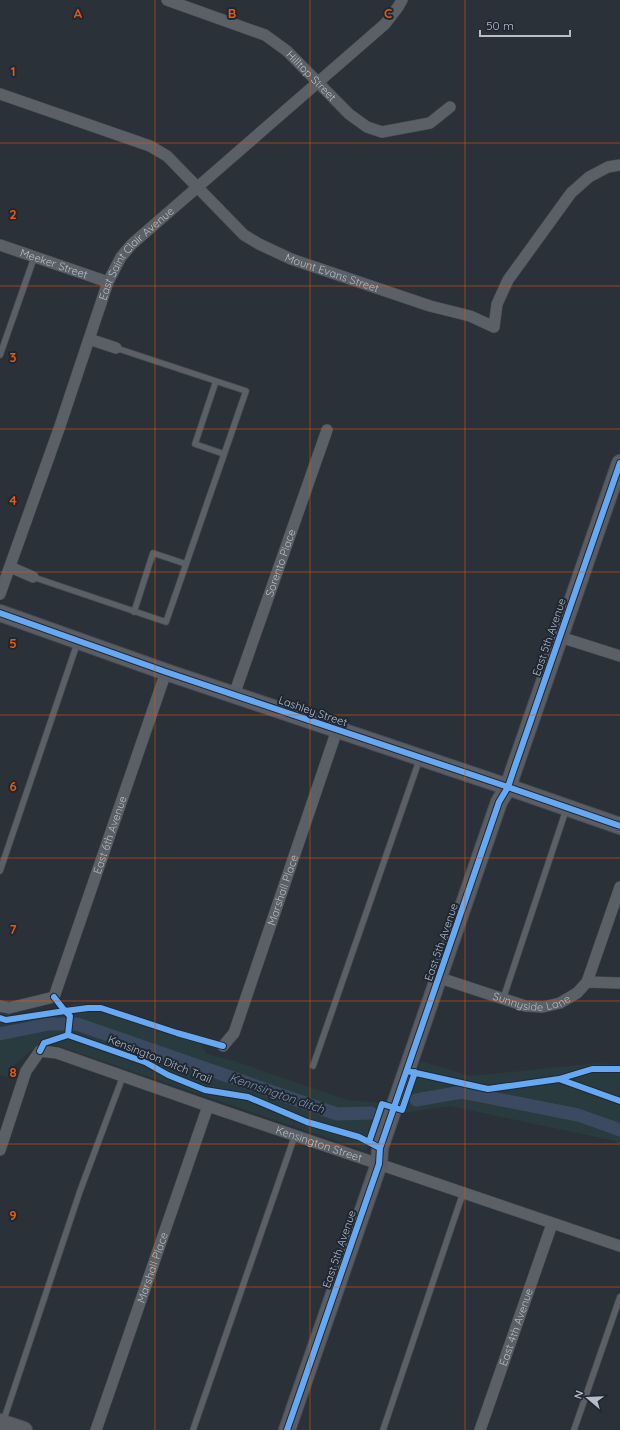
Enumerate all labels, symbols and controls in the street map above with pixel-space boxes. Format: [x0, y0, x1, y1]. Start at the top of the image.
text: A [74, 5, 83, 21]
text: B [228, 5, 236, 21]
text: C [384, 5, 392, 21]
scale bar [480, 12, 570, 38]
text: 50 m [486, 18, 514, 33]
street label: Hilltop Street [283, 48, 339, 104]
text: 1 [10, 63, 16, 79]
street label: East Saint Clair Avenue [95, 204, 177, 302]
text: 2 [9, 206, 17, 222]
street label: Meeker Street [18, 245, 90, 282]
street label: Mount Evans Street [283, 250, 381, 295]
text: 3 [10, 349, 17, 365]
text: 4 [9, 492, 17, 508]
street label: Sorento Place [262, 527, 299, 598]
street label: East 5th Avenue [529, 596, 569, 678]
text: 5 [9, 635, 17, 651]
street label: Lashley Street [277, 693, 349, 729]
text: 6 [9, 778, 17, 794]
street label: East 6th Avenue [90, 794, 130, 876]
street label: Marshall Place [264, 853, 301, 927]
street label: East 5th Avenue [421, 901, 461, 983]
text: 7 [9, 921, 17, 937]
street label: Sunnyside Lane [491, 989, 573, 1014]
street label: Kensington Ditch Trail [106, 1032, 214, 1086]
text: 8 [9, 1064, 17, 1080]
water label: Kennsington ditch [228, 1070, 327, 1116]
street label: Kensington Street [274, 1123, 364, 1165]
text: 9 [9, 1207, 17, 1223]
street label: East 5th Avenue [319, 1208, 359, 1290]
street label: Marshall Place [134, 1230, 171, 1305]
street label: East 4th Avenue [496, 1286, 536, 1368]
north arrow [568, 1378, 608, 1418]
text: N [571, 1389, 586, 1401]

